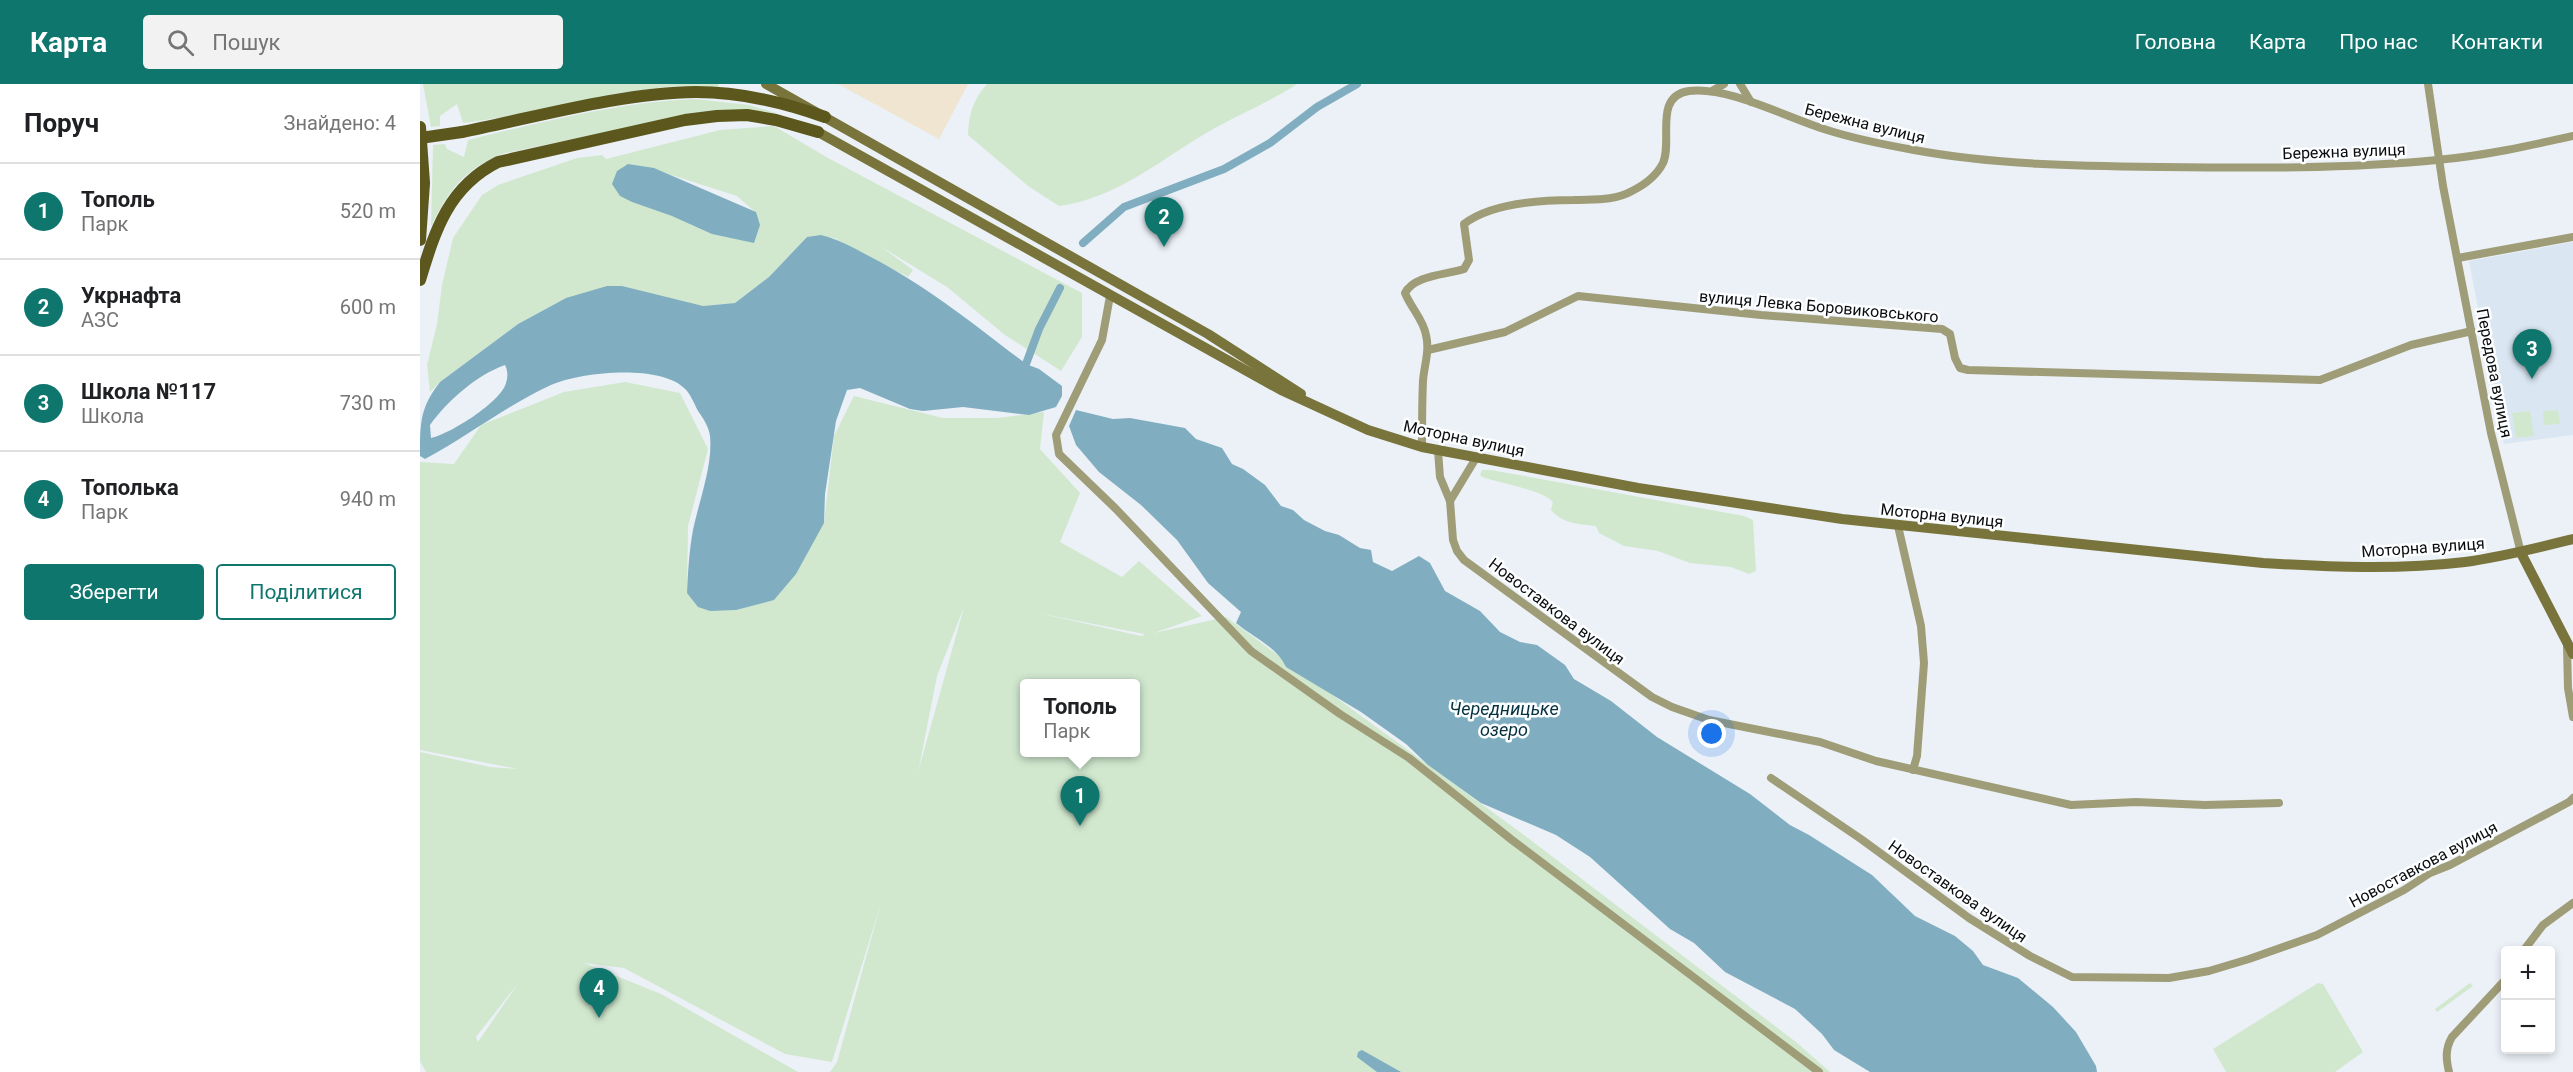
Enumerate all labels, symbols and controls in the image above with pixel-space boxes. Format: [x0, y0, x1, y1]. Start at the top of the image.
search box [143, 15, 563, 69]
text: Карта [30, 26, 107, 59]
icon: search [164, 26, 197, 59]
text: Пошук [212, 30, 280, 55]
text: Головна [2135, 30, 2216, 54]
text: Карта [2249, 30, 2306, 54]
text: Про нас [2339, 30, 2418, 54]
text: Контакти [2451, 30, 2543, 54]
street label: Бережна вулиця [1803, 99, 1927, 148]
text: Поруч [24, 108, 99, 138]
text: Знайдено: 4 [284, 111, 396, 135]
street label: Бережна вулиця [2282, 140, 2406, 163]
text: Тополь [81, 187, 155, 212]
pin: 2 [1144, 198, 1184, 247]
text: 1 [38, 199, 49, 223]
text: 520 m [340, 199, 396, 223]
text: Парк [81, 212, 128, 236]
text: Укрнафта [81, 283, 181, 308]
street label: вулиця Левка Боровиковського [1698, 287, 1939, 326]
text: 2 [38, 295, 49, 319]
text: 600 m [340, 295, 396, 319]
street label: Передова вулиця [2473, 307, 2516, 439]
text: АЗС [81, 308, 119, 332]
pin: 3 [2512, 330, 2552, 379]
text: Школа №117 [81, 379, 216, 404]
text: 3 [38, 391, 49, 415]
text: 730 m [340, 391, 396, 415]
text: Школа [81, 404, 144, 428]
street label: Моторна вулиця [1402, 416, 1526, 461]
text: Тополька [81, 475, 179, 500]
text: 4 [38, 487, 49, 511]
text: 940 m [340, 487, 396, 511]
text: Парк [81, 500, 128, 524]
street label: Моторна вулиця [1880, 500, 2004, 531]
street label: Моторна вулиця [2361, 534, 2485, 561]
street label: Новоставкова вулиця [1485, 554, 1628, 669]
button: Зберегти [24, 564, 204, 620]
button: Поділитися [216, 564, 396, 620]
popup [1020, 679, 1140, 757]
text: Тополь [1043, 694, 1117, 719]
water label: Чередницьке озеро [1449, 698, 1559, 740]
text: Парк [1043, 719, 1090, 743]
your location [1697, 719, 1726, 748]
pin: 1 [1060, 776, 1100, 826]
street label: Новоставкова вулиця [2346, 817, 2501, 912]
street label: Новоставкова вулиця [1885, 836, 2031, 947]
map controls [2501, 946, 2555, 1054]
button: + [2501, 946, 2555, 1000]
pin: 4 [580, 968, 618, 1018]
button: − [2501, 1000, 2555, 1054]

